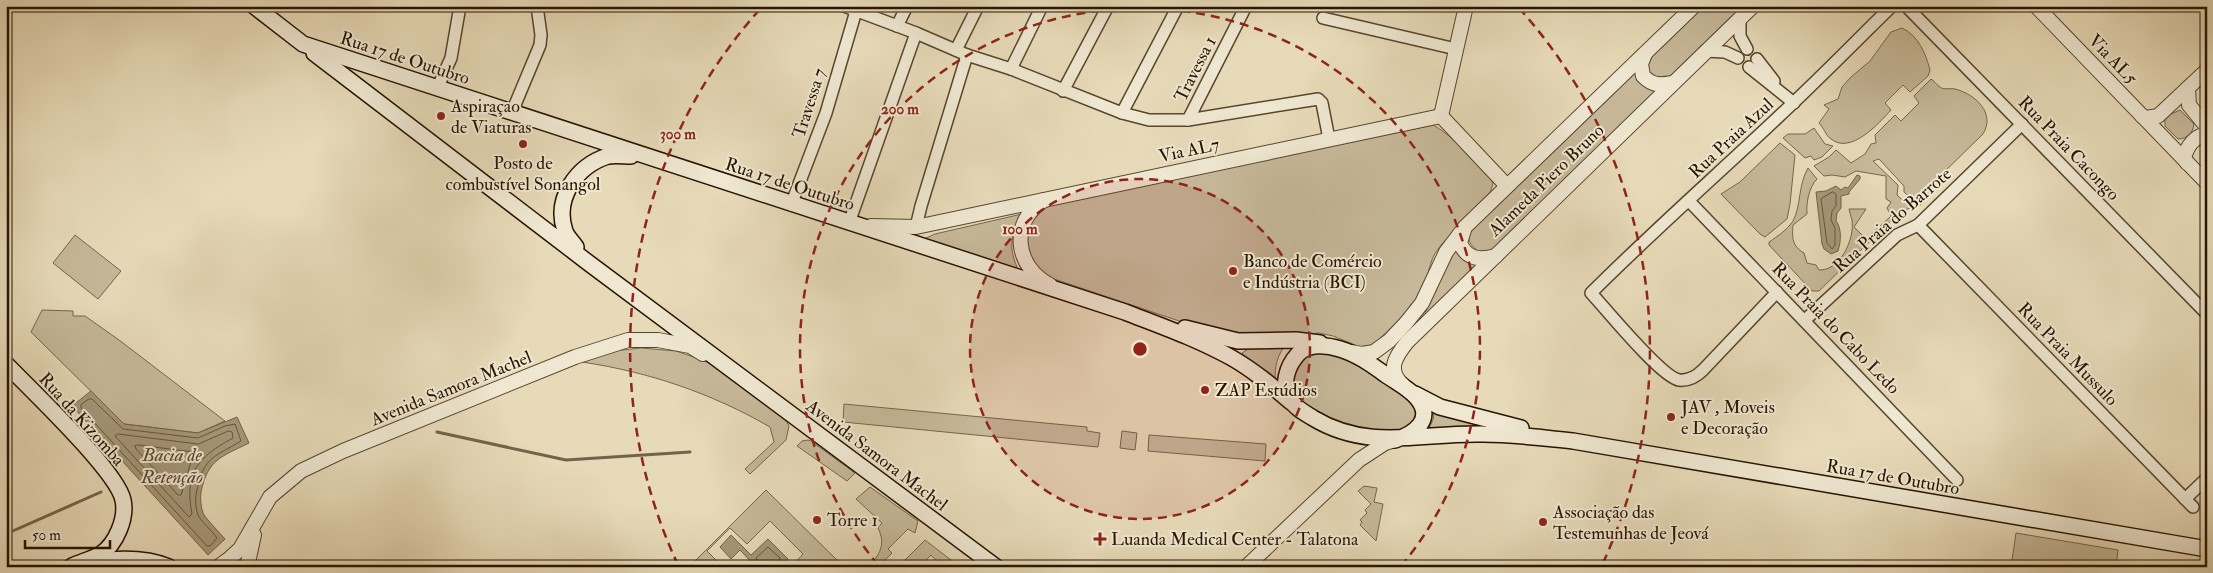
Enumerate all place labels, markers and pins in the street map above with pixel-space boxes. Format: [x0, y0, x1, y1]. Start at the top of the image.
place label: Aspiraçao de Viaturas [450, 95, 531, 139]
marker: Aspiraçao de Viaturas [435, 110, 447, 122]
marker: Posto de combustível Sonangol [517, 138, 529, 150]
place label: Posto de combustível Sonangol [446, 152, 601, 196]
place label: Banco de Comércio e Indústria (BCI) [1243, 250, 1382, 294]
marker: Banco de Comércio e Indústria (BCI) [1227, 265, 1239, 277]
centre of rings [1131, 340, 1149, 358]
place label: ZAP Estúdios [1215, 379, 1317, 402]
marker: ZAP Estúdios [1199, 384, 1211, 396]
place label: JAV , Moveis e Decoração [1680, 396, 1775, 440]
marker: JAV , Moveis e Decoração [1665, 411, 1677, 423]
place label: Associação das Testemunhas de Jeová [1552, 501, 1709, 545]
place label: Torre 1 [827, 509, 878, 532]
marker: Torre 1 [811, 514, 823, 526]
marker: Associação das Testemunhas de Jeová [1537, 516, 1549, 528]
place label: Luanda Medical Center - Talatona [1111, 528, 1359, 551]
marker: Luanda Medical Center - Talatona [1093, 532, 1107, 546]

